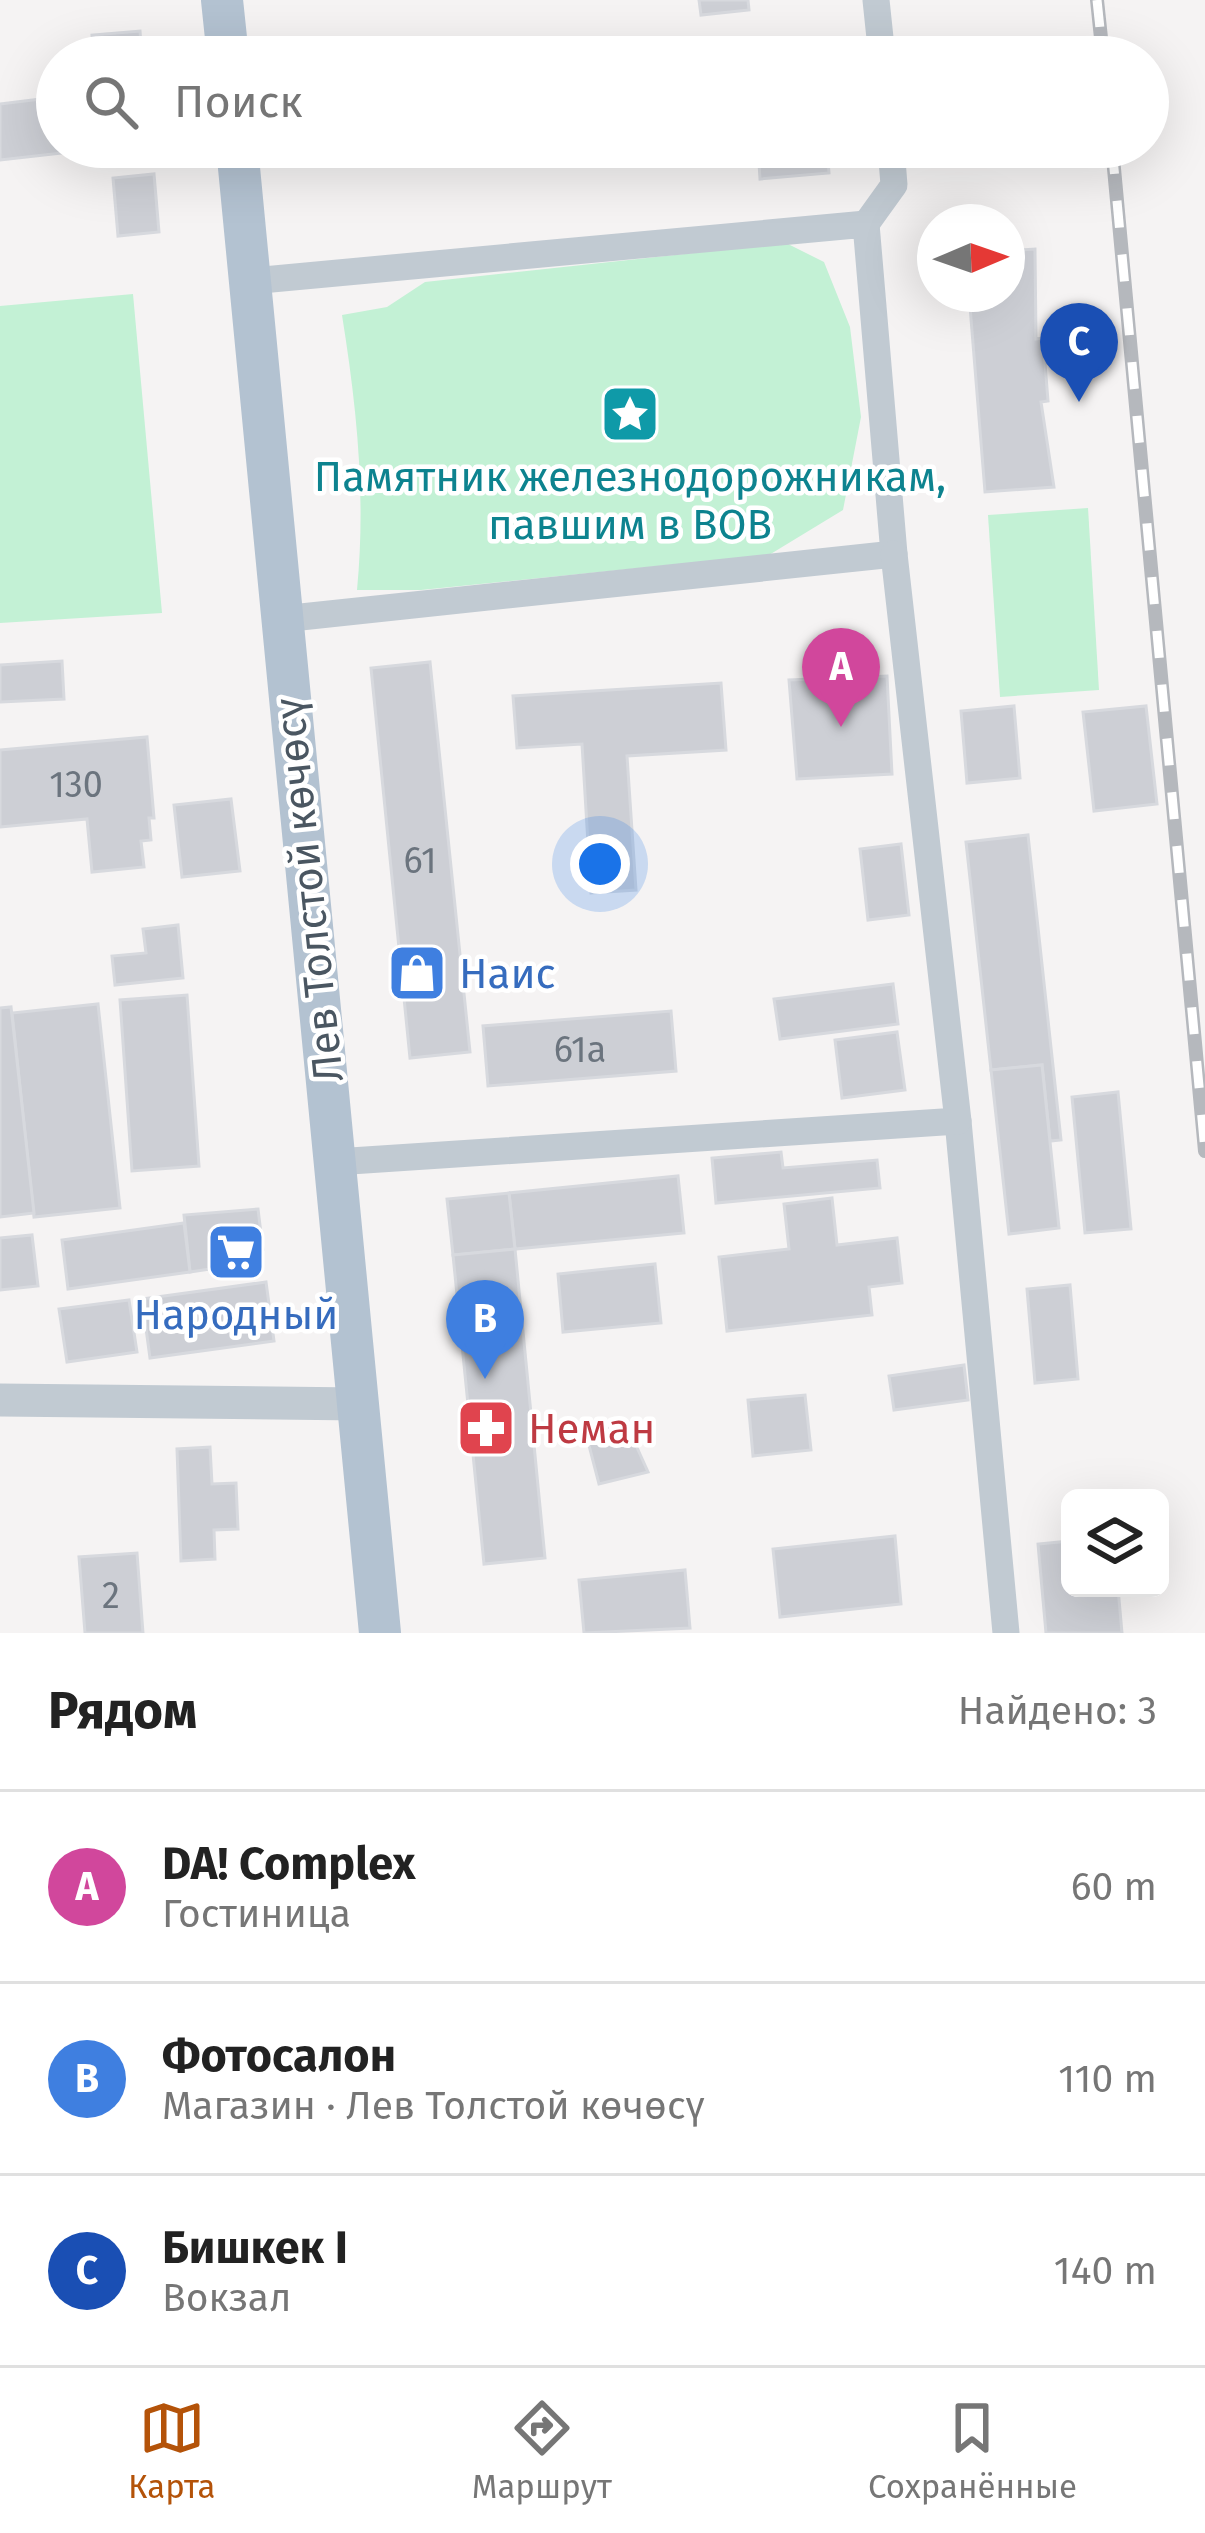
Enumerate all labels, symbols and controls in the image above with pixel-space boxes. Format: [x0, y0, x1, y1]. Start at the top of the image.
search box [36, 36, 1169, 168]
icon: search [78, 69, 144, 135]
text: Поиск [174, 75, 303, 129]
north arrow [917, 204, 1025, 312]
pin: C [1040, 303, 1118, 402]
place icon: Памятник железнодорожникам, павшим в ВОВ [599, 383, 661, 445]
place label: Памятник железнодорожникам, павшим в ВОВ [314, 452, 946, 550]
pin: A [802, 628, 880, 727]
street label: Лев Толстой көчөсү [264, 695, 354, 1085]
house number: 130 [49, 763, 103, 807]
your location [570, 834, 630, 894]
house number: 61 [403, 839, 437, 883]
shop icon: Наис [386, 942, 448, 1004]
place label: Наис [459, 949, 556, 999]
house number: 61a [554, 1028, 606, 1072]
supermarket icon: Народный [205, 1221, 267, 1283]
pin: B [446, 1280, 524, 1379]
place label: Народный [134, 1290, 338, 1340]
pharmacy icon: Неман [455, 1397, 517, 1459]
place label: Неман [528, 1404, 655, 1454]
map controls [1061, 1489, 1169, 1597]
button: layers [1061, 1489, 1169, 1597]
house number: 2 [102, 1574, 120, 1618]
text: Рядом [48, 1680, 197, 1742]
text: Найдено: 3 [958, 1688, 1157, 1734]
text: DA! Complex [162, 1837, 416, 1891]
text: A [75, 1864, 99, 1910]
text: 60 m [1071, 1864, 1157, 1910]
text: Гостиница [162, 1891, 351, 1937]
text: Фотосалон [162, 2029, 396, 2083]
text: B [75, 2056, 99, 2102]
text: 110 m [1058, 2056, 1157, 2102]
text: Магазин · Лев Толстой көчөсү [162, 2083, 705, 2129]
text: Бишкек I [162, 2221, 348, 2275]
text: C [76, 2248, 98, 2294]
text: 140 m [1054, 2248, 1157, 2294]
text: Вокзал [162, 2275, 292, 2321]
tab: Карта [128, 2395, 216, 2507]
tab: Маршрут [472, 2395, 612, 2507]
tab: Сохранённые [868, 2395, 1077, 2507]

